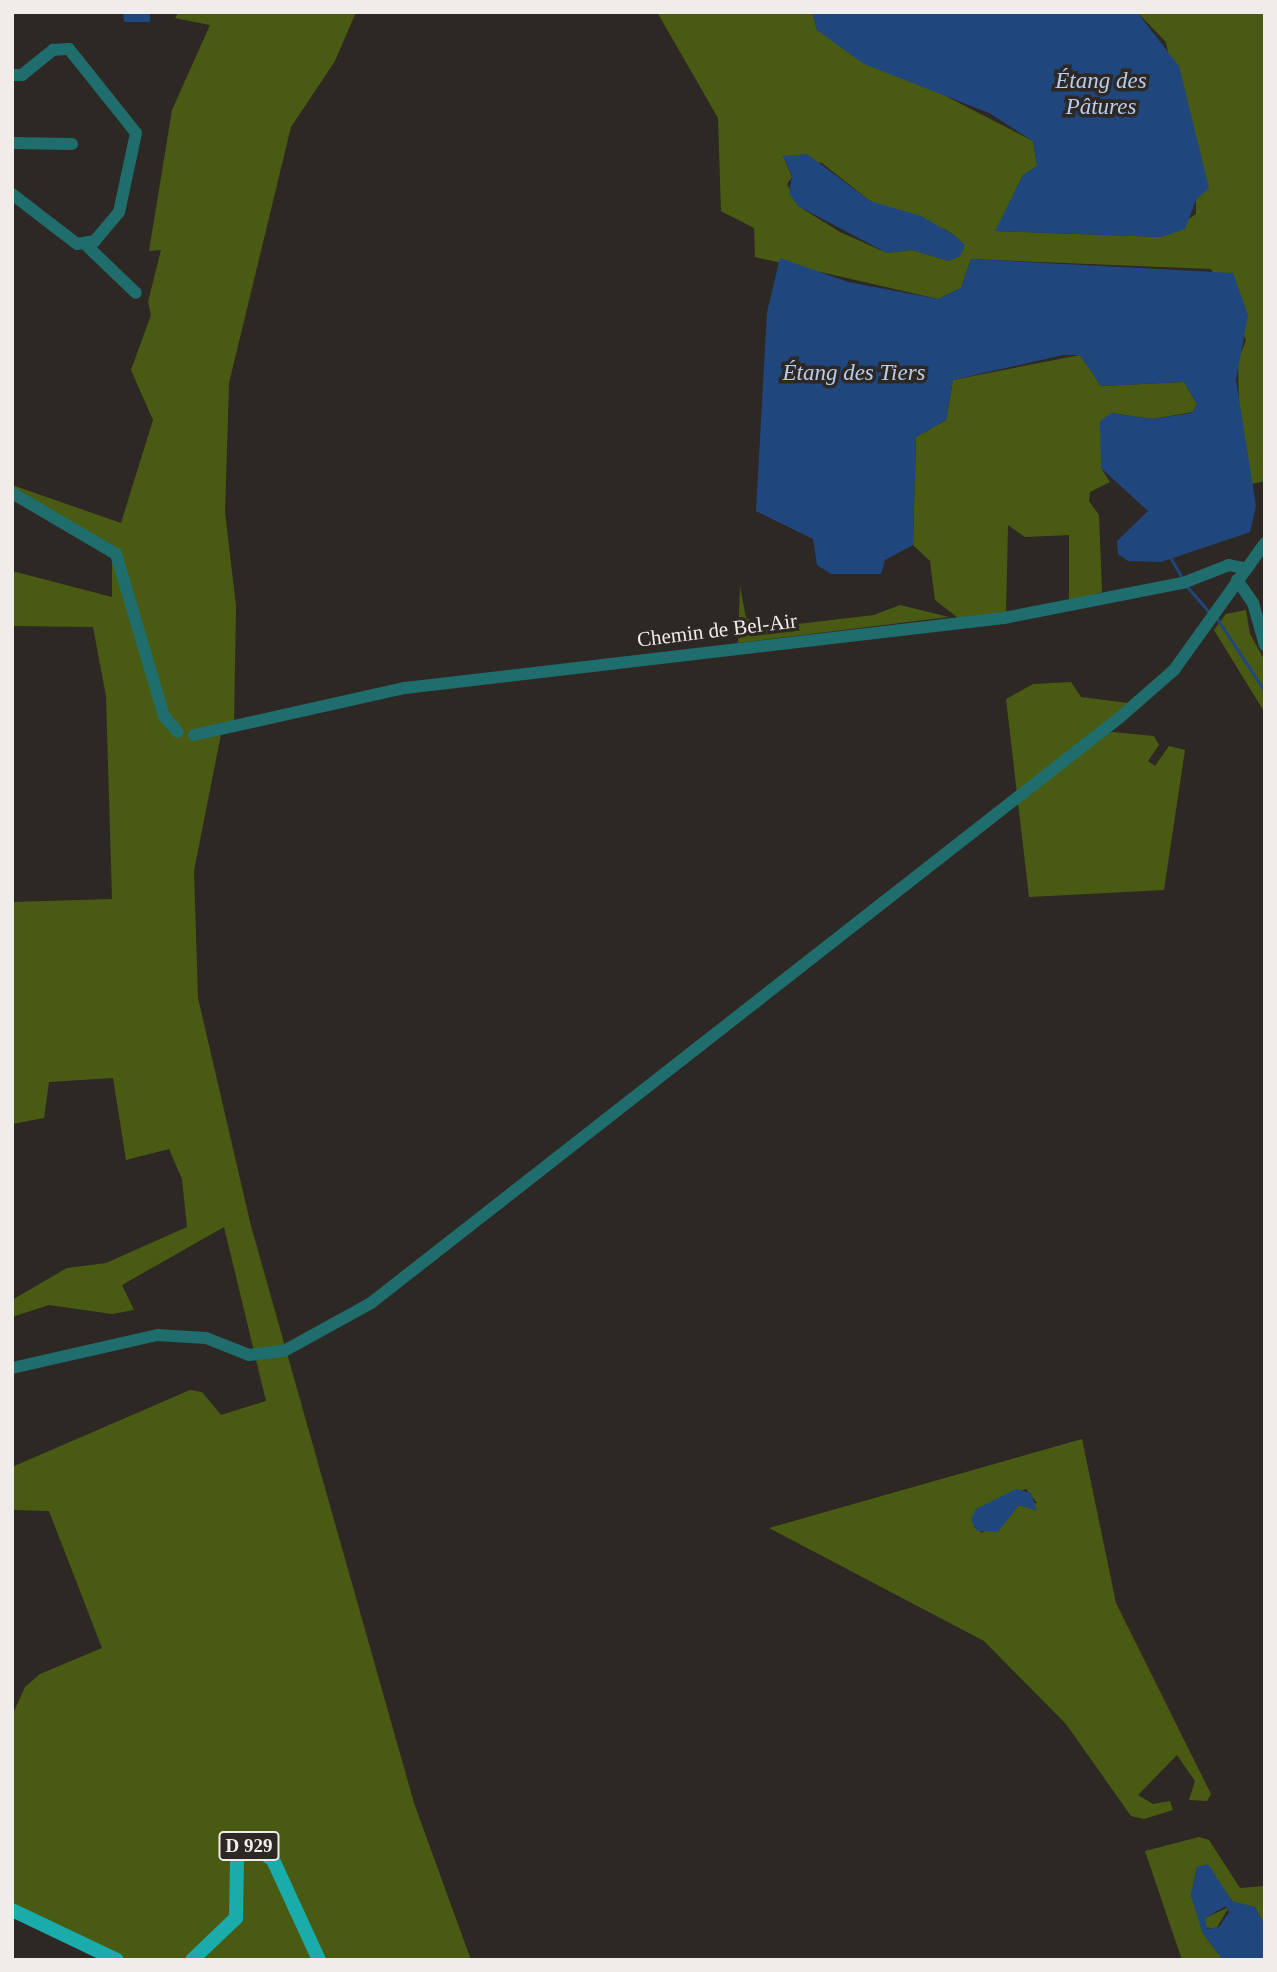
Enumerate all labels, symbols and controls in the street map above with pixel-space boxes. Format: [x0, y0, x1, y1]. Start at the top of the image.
water label: Étang des Pâtures [1055, 67, 1147, 121]
water label: Étang des Tiers [782, 359, 926, 387]
street label: Chemin de Bel-Air [636, 608, 798, 652]
road number: D 929 [218, 1830, 280, 1862]

